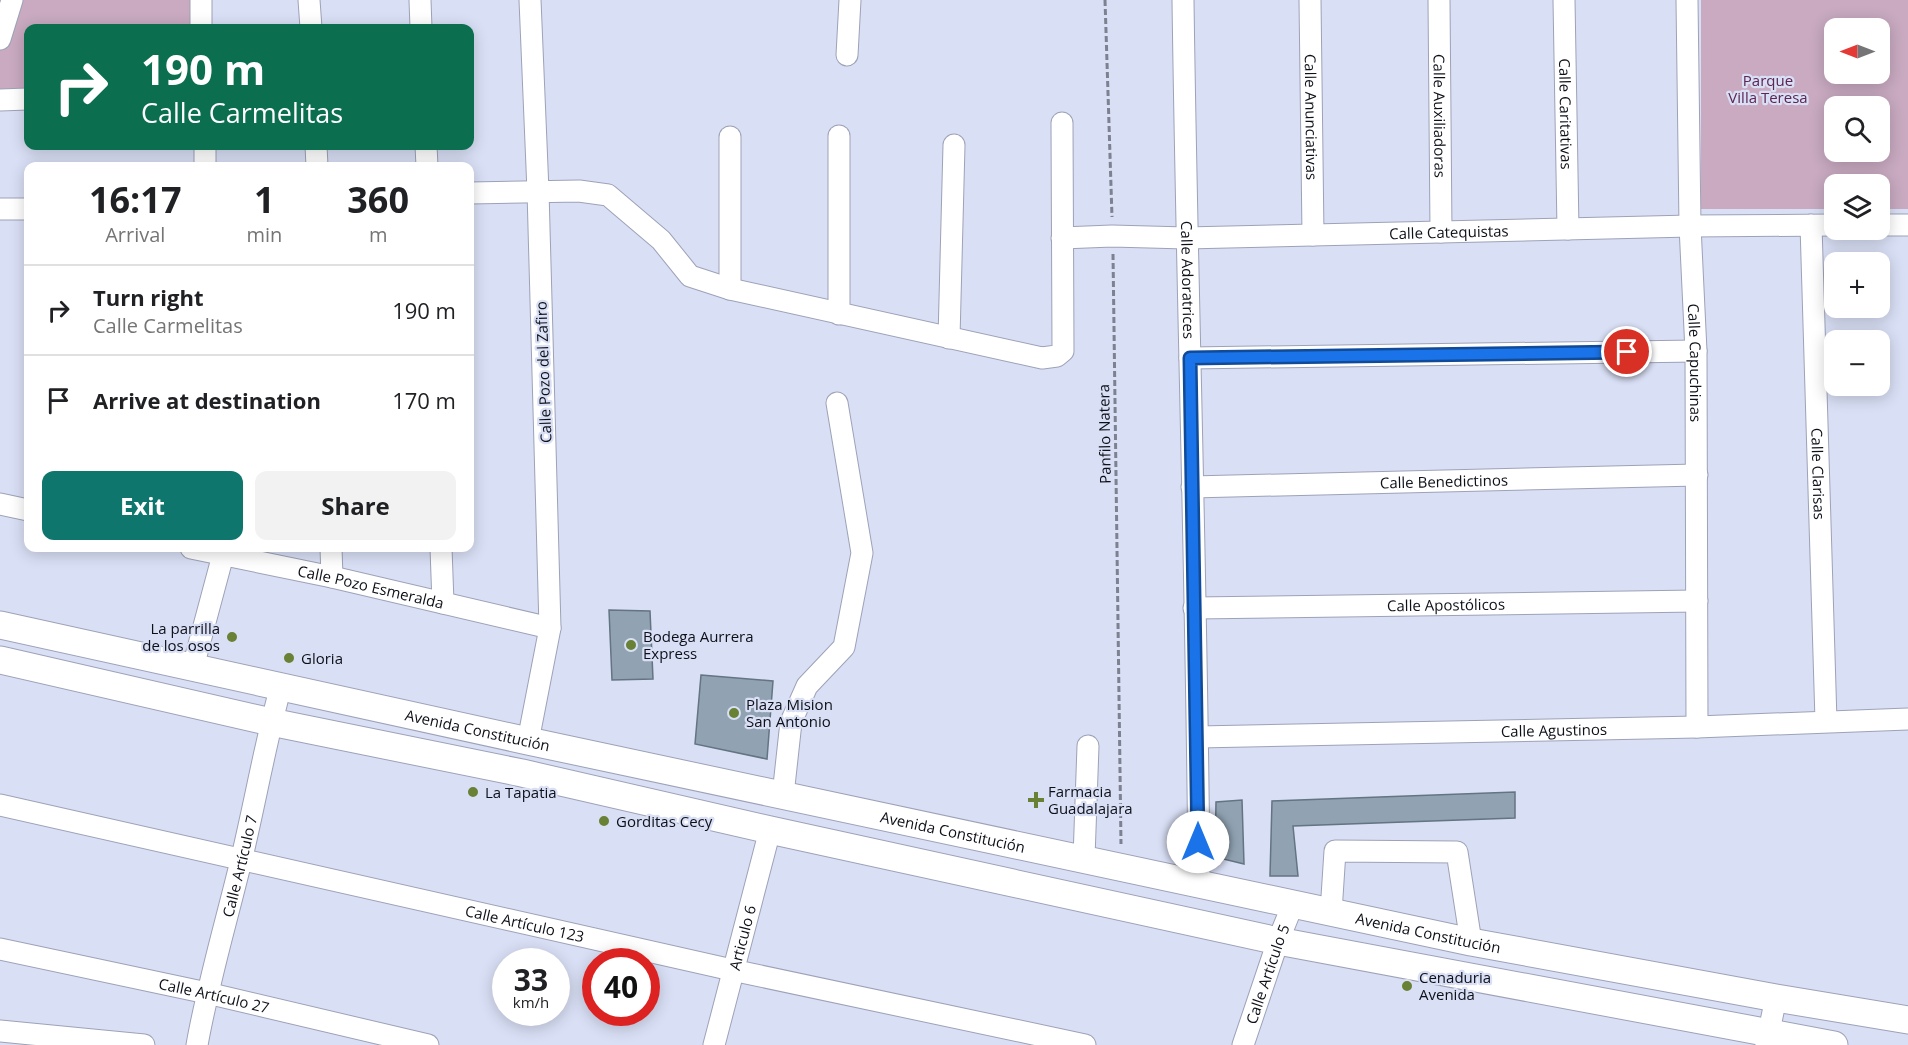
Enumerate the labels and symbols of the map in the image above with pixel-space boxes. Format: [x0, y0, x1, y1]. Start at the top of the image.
north arrow [1824, 18, 1890, 84]
street label: Calle Anunciativas [1301, 54, 1322, 180]
street label: Calle Auxiliadoras [1429, 54, 1451, 178]
street label: Calle Caritativas [1555, 58, 1577, 170]
park label: Parque Villa Teresa [1728, 70, 1808, 107]
street label: Calle Catequistas [1389, 220, 1509, 243]
street label: Calle Adoratrices [1177, 221, 1199, 339]
street label: Calle Pozo del Zafiro [531, 301, 555, 443]
street label: Calle Capuchinas [1684, 303, 1706, 422]
pin [1601, 326, 1652, 377]
street label: Panfilo Natera [1093, 384, 1115, 484]
street label: Calle Clarisas [1807, 428, 1830, 520]
street label: Calle Benedictinos [1380, 469, 1508, 493]
street label: Calle Pozo Esmeralda [296, 560, 446, 613]
street label: Calle Apostólicos [1387, 594, 1505, 615]
place label: La parrilla de los osos [142, 618, 220, 655]
place label: Bodega Aurrera Express [643, 626, 754, 663]
marker: La parrilla de los osos [225, 630, 239, 644]
marker: Bodega Aurrera Express [624, 638, 638, 652]
place label: Gloria [301, 648, 343, 668]
marker: Gloria [282, 651, 296, 665]
place label: Plaza Mision San Antonio [746, 694, 833, 731]
street label: Avenida Constitución [403, 704, 552, 755]
marker: Plaza Mision San Antonio [727, 706, 741, 720]
street label: Calle Agustinos [1501, 719, 1607, 741]
place label: Farmacia Guadalajara [1048, 781, 1133, 818]
place label: La Tapatia [485, 782, 557, 802]
marker: La Tapatia [466, 785, 480, 799]
marker: Farmacia Guadalajara [1029, 793, 1043, 807]
street label: Avenida Constitución [879, 806, 1027, 857]
position arrow [1166, 810, 1230, 874]
place label: Gorditas Cecy [616, 811, 713, 831]
street label: Calle Artículo 7 [217, 813, 261, 919]
marker: Gorditas Cecy [597, 814, 611, 828]
street label: Calle Artículo 123 [463, 900, 586, 946]
street label: Articulo 6 [724, 903, 760, 972]
street label: Avenida Constitución [1354, 908, 1502, 957]
street label: Calle Artículo 5 [1241, 921, 1294, 1027]
speed limit sign: 40 [582, 948, 660, 1026]
place label: Cenaduria Avenida [1419, 967, 1491, 1004]
street label: Calle Artículo 27 [157, 973, 271, 1017]
marker: Cenaduria Avenida [1400, 979, 1414, 993]

